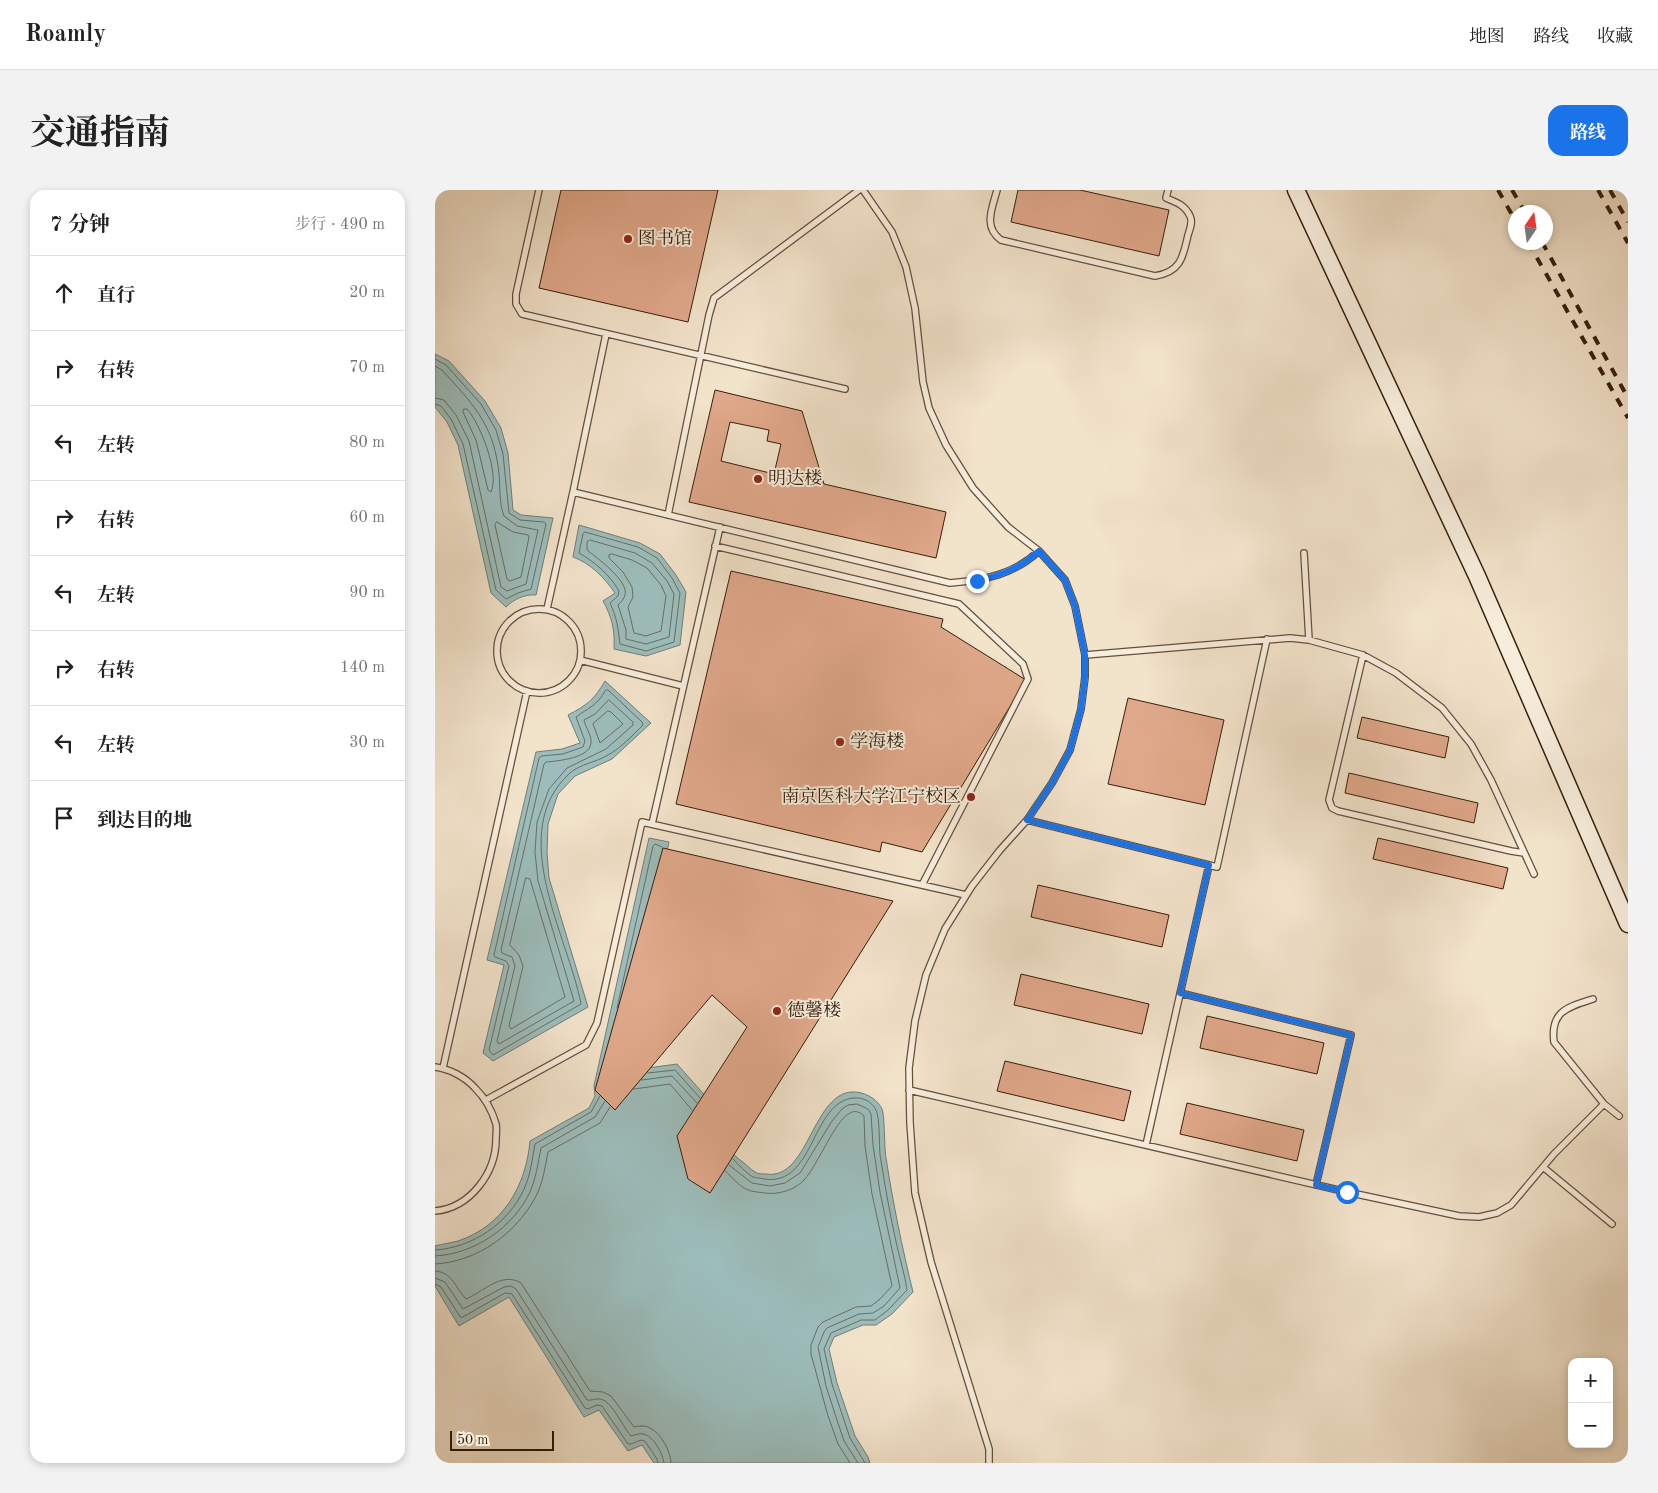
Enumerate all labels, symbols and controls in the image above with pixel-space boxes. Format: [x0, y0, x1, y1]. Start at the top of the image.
text: Roamly [25, 23, 106, 47]
text: 地图 [1469, 28, 1505, 46]
text: 路线 [1533, 28, 1569, 46]
text: 收藏 [1597, 28, 1633, 46]
button: 路线 [1548, 105, 1628, 156]
text: 交通指南 [30, 117, 170, 152]
north arrow [1508, 205, 1553, 250]
text: 7 分钟 [50, 215, 110, 236]
text: 步行 · 490 m [295, 217, 385, 233]
place label: 图书馆 [638, 228, 692, 248]
marker: 图书馆 [622, 233, 634, 245]
icon: ahead [50, 279, 78, 307]
text: 20 m [349, 285, 385, 301]
text: 直行 [97, 287, 135, 306]
icon: right [50, 354, 78, 382]
text: 70 m [349, 360, 385, 376]
text: 右转 [97, 362, 135, 381]
icon: left [50, 429, 78, 457]
text: 80 m [349, 435, 385, 451]
text: 左转 [97, 437, 135, 456]
place label: 明达楼 [768, 468, 822, 488]
marker: 明达楼 [752, 473, 764, 485]
icon: right [50, 504, 78, 532]
text: 60 m [349, 510, 385, 526]
text: 右转 [97, 512, 135, 531]
route end [966, 570, 989, 593]
icon: left [50, 579, 78, 607]
text: 90 m [349, 585, 385, 601]
text: 左转 [97, 587, 135, 606]
icon: right [50, 654, 78, 682]
text: 140 m [340, 660, 385, 676]
text: 右转 [97, 662, 135, 681]
icon: left [50, 729, 78, 757]
place label: 学海楼 [850, 731, 904, 751]
text: 30 m [349, 735, 385, 751]
marker: 学海楼 [834, 736, 846, 748]
text: 左转 [97, 737, 135, 756]
place label: 南京医科大学江宁校区 [781, 786, 961, 806]
marker: 南京医科大学江宁校区 [965, 791, 977, 803]
icon: arrive [50, 804, 78, 832]
text: 到达目的地 [97, 812, 192, 831]
place label: 德馨楼 [787, 999, 841, 1020]
marker: 德馨楼 [771, 1005, 783, 1017]
route start [1336, 1181, 1359, 1204]
map controls [1568, 1358, 1613, 1448]
button: + [1568, 1358, 1613, 1403]
button: − [1568, 1403, 1613, 1448]
scale bar [450, 1428, 554, 1451]
text: 50 m [457, 1433, 488, 1447]

